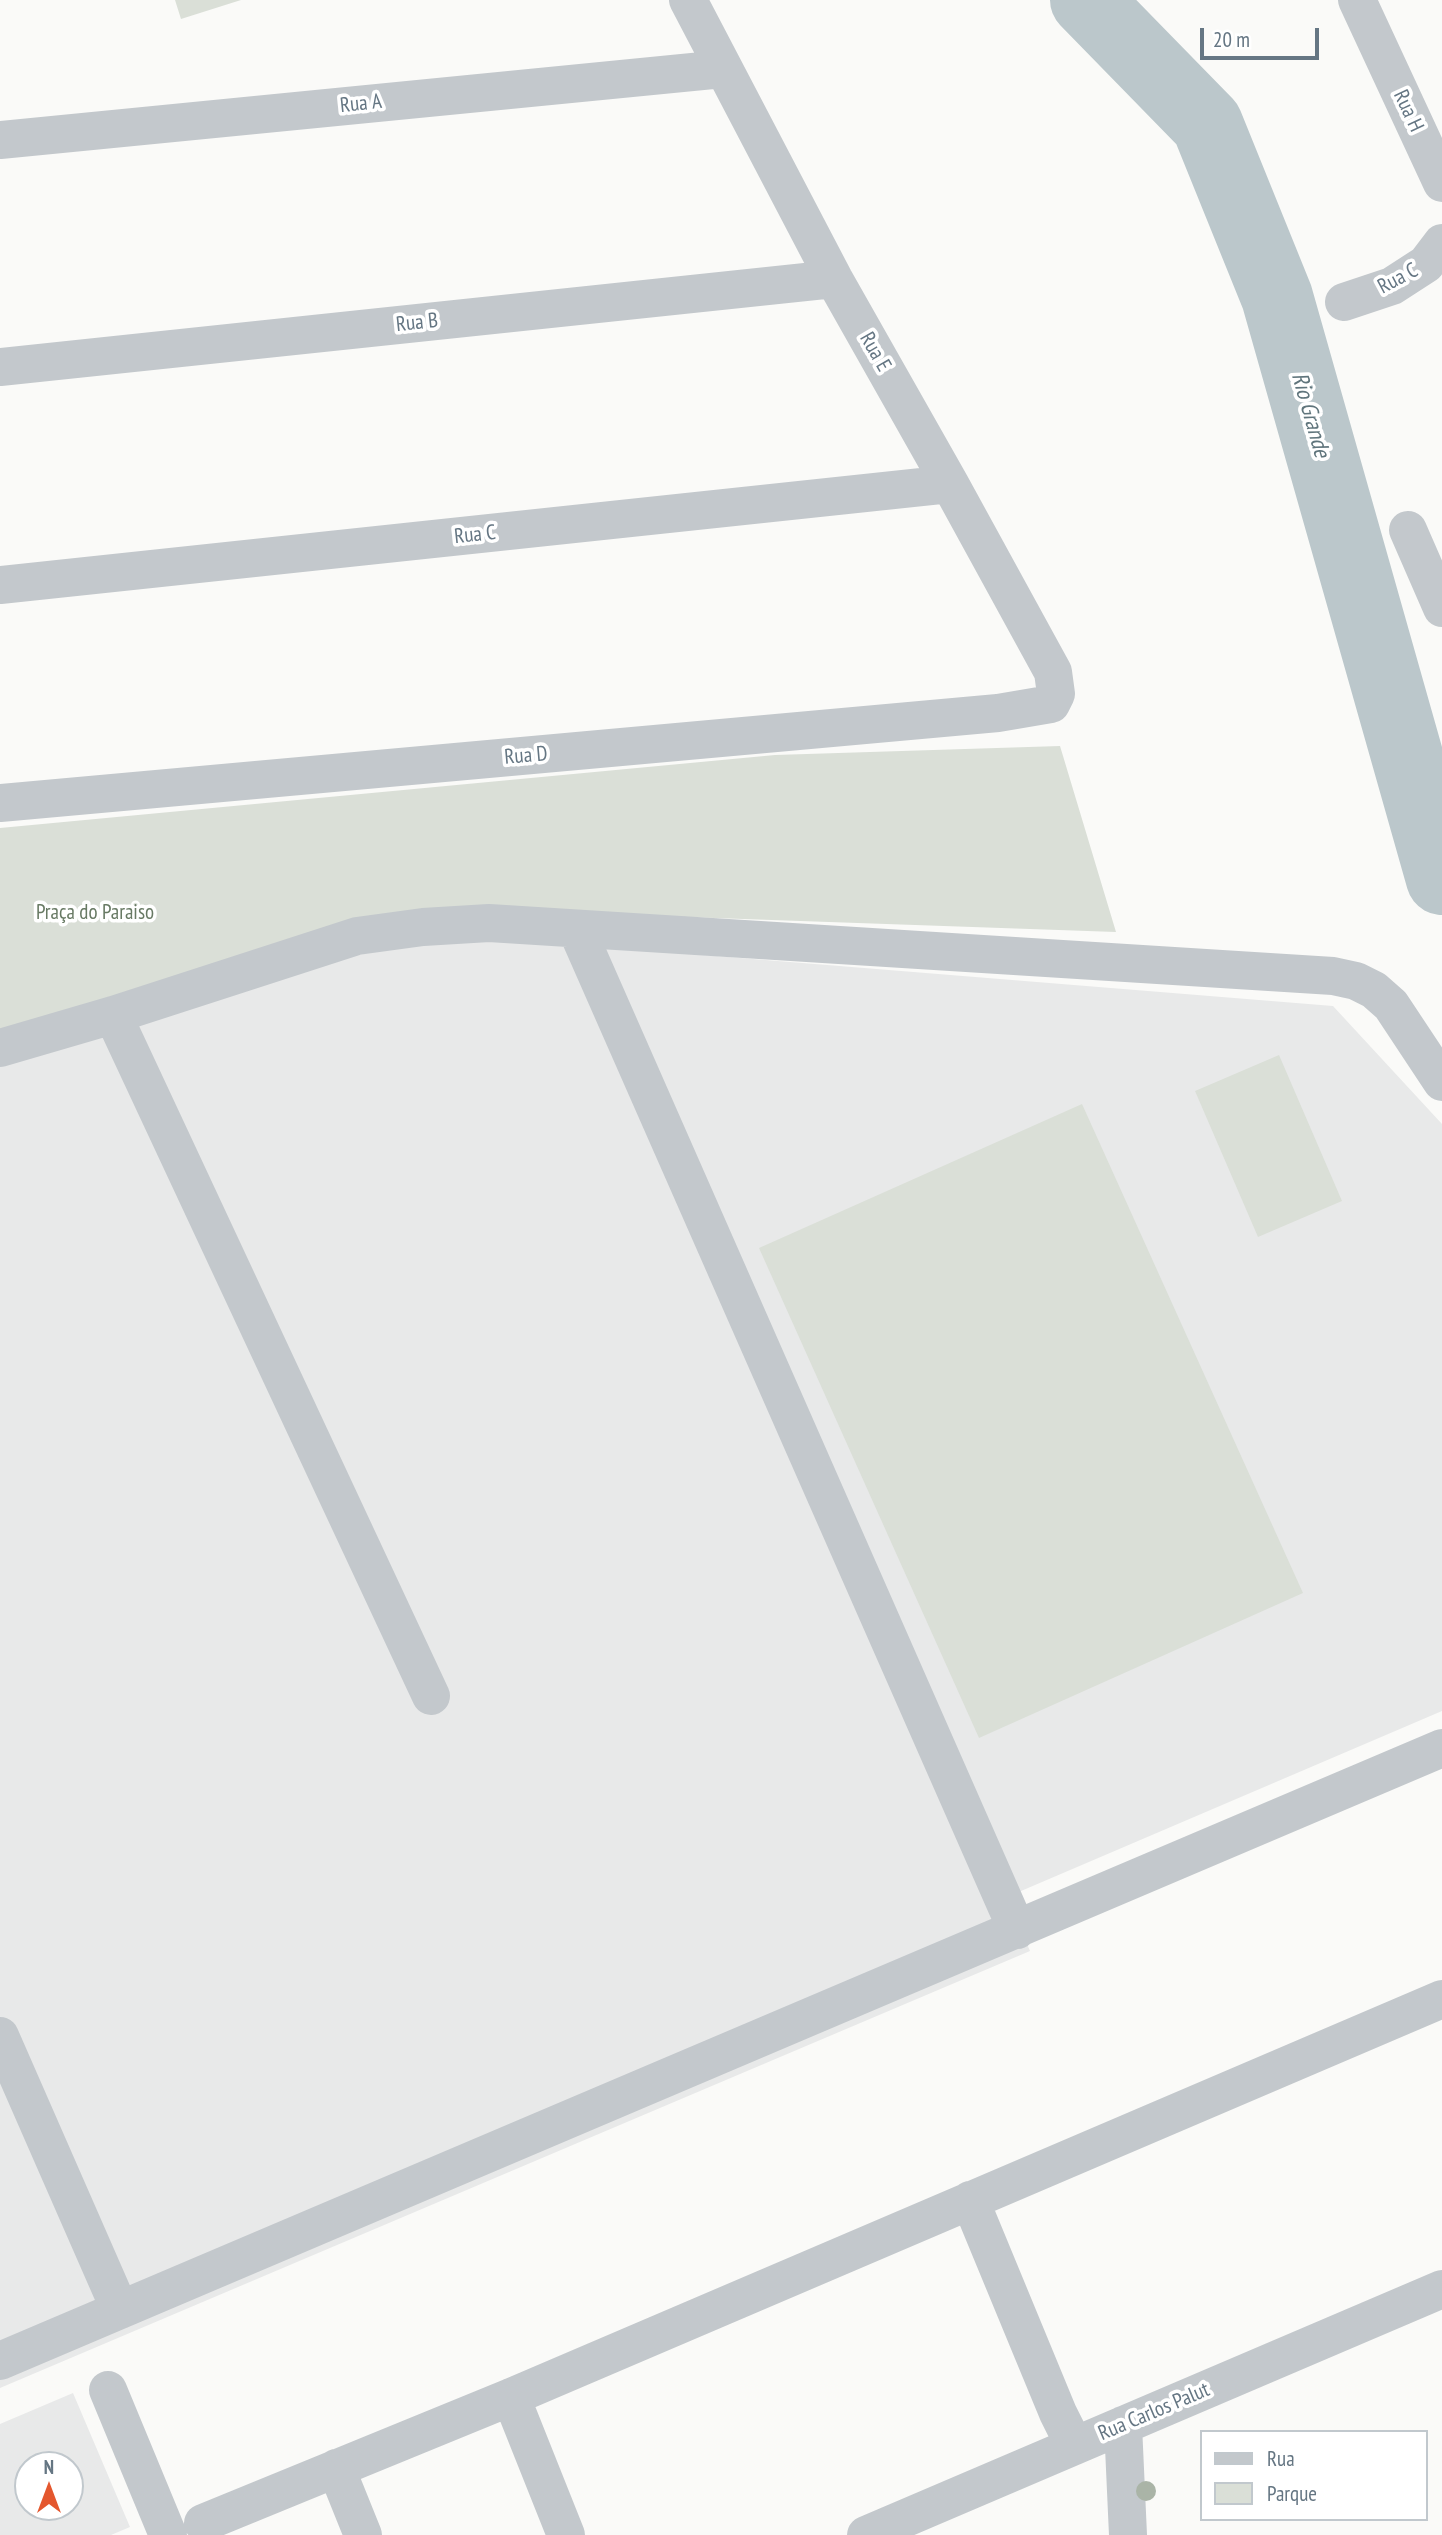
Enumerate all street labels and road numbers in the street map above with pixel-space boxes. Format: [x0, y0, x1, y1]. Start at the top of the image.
street label: Rua H [1387, 86, 1429, 136]
street label: Rua A [339, 89, 383, 119]
street label: Rua C [1374, 258, 1422, 300]
street label: Rua B [395, 308, 439, 338]
street label: Rua E [854, 328, 896, 376]
street label: Rua C [453, 520, 497, 550]
street label: Rua D [503, 742, 549, 770]
street label: Rua Carlos Palut [1095, 2377, 1213, 2447]

